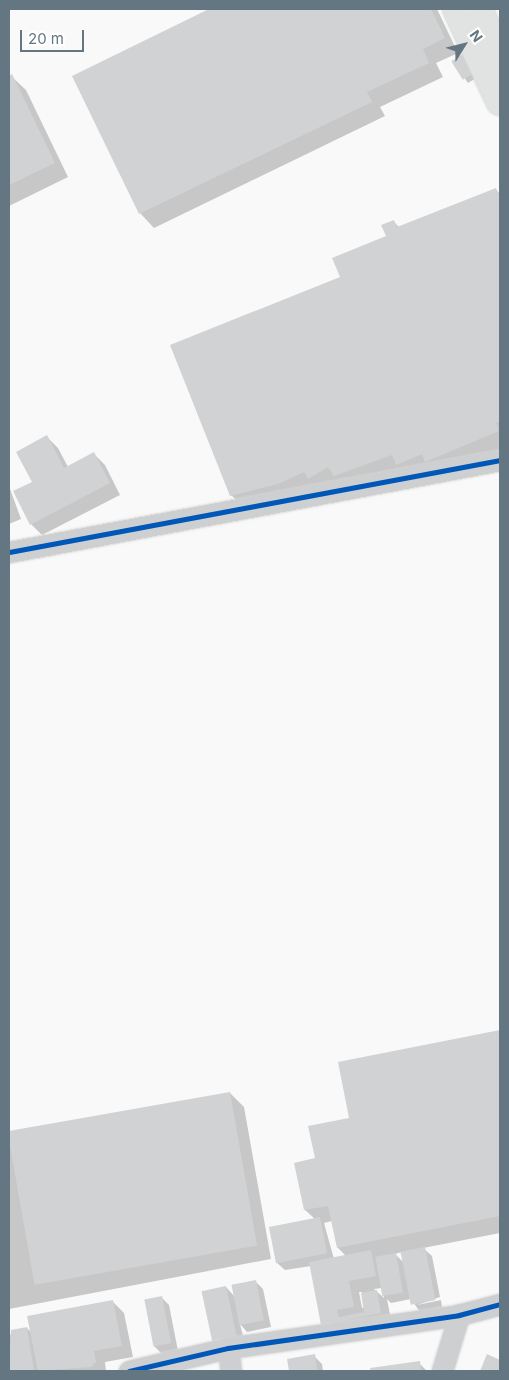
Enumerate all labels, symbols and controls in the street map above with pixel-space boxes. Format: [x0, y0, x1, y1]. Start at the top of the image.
scale bar [22, 20, 86, 52]
north arrow [439, 20, 489, 70]
text: N [467, 27, 487, 45]
text: 20 m [28, 29, 64, 48]

